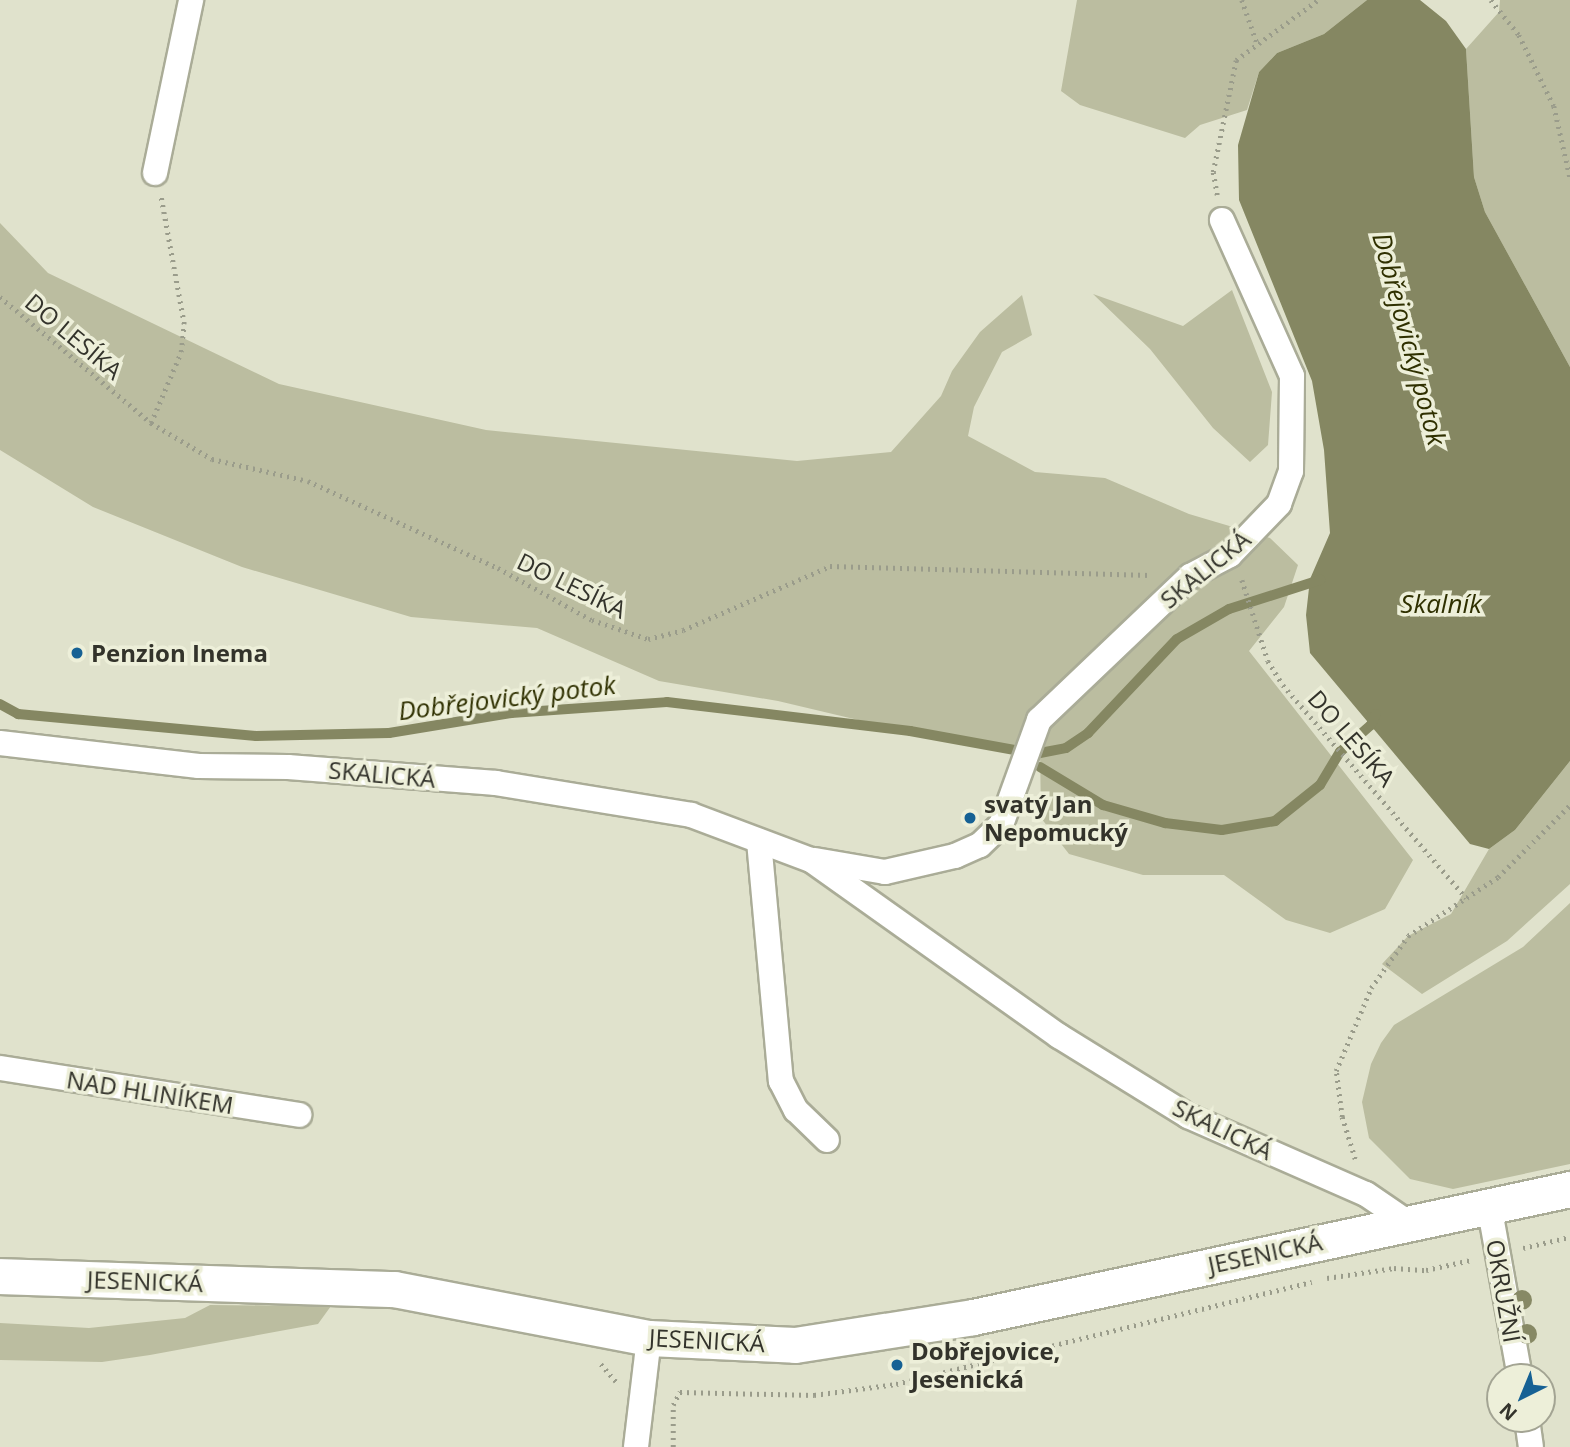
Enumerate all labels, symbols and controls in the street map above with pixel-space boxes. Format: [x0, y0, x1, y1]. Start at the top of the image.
water label: Dobřejovický potok [1366, 229, 1452, 449]
street label: DO LESÍKA [20, 287, 128, 385]
street label: SKALICKÁ [1154, 524, 1256, 614]
street label: DO LESÍKA [513, 546, 631, 624]
water label: Skalník [1400, 588, 1482, 620]
place label: Penzion Inema [91, 639, 268, 667]
marker: Penzion Inema [69, 645, 85, 661]
water label: Dobřejovický potok [397, 669, 617, 727]
street label: DO LESÍKA [1302, 684, 1402, 792]
street label: SKALICKÁ [327, 755, 437, 793]
place label: svatý Jan Nepomucký [984, 790, 1128, 846]
marker: svatý Jan Nepomucký [962, 810, 978, 826]
street label: NAD HLINÍKEM [65, 1065, 235, 1119]
street label: SKALICKÁ [1168, 1093, 1278, 1165]
street label: JESENICKÁ [1205, 1227, 1325, 1279]
street label: OKRUŽNÍ [1481, 1237, 1527, 1345]
street label: JESENICKÁ [87, 1265, 203, 1297]
street label: JESENICKÁ [648, 1323, 766, 1357]
place label: Dobřejovice, Jesenická [911, 1337, 1060, 1393]
marker: Dobřejovice, Jesenická [889, 1357, 905, 1373]
north arrow [1486, 1363, 1556, 1433]
text: N [1494, 1397, 1523, 1427]

